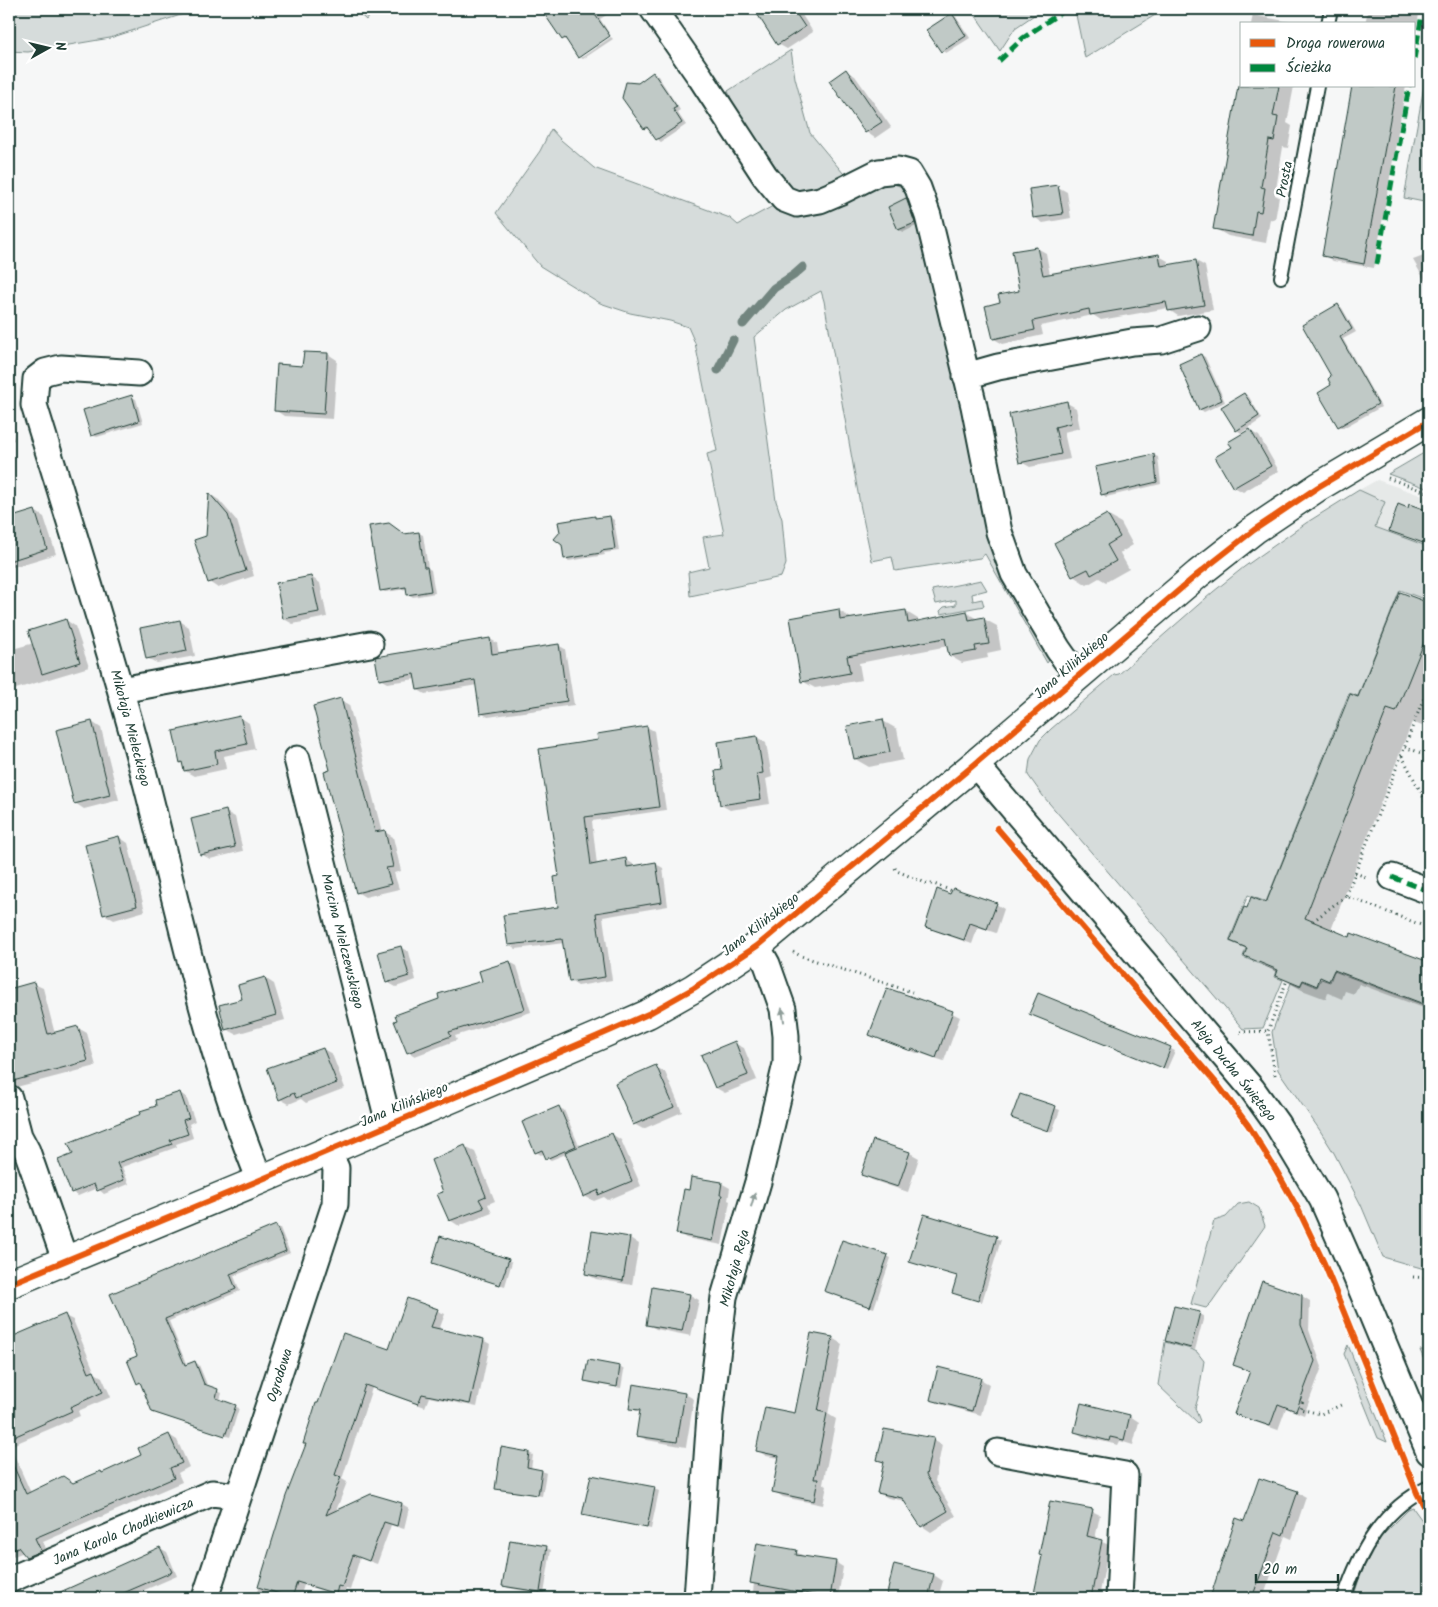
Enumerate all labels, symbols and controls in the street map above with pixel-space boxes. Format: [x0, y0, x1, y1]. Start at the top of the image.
north arrow [22, 22, 72, 72]
legend [1240, 22, 1416, 88]
text: Droga rowerowa [1286, 32, 1385, 56]
text: N [48, 40, 71, 52]
text: Ścieżka [1286, 56, 1331, 80]
street label: Prosta [1271, 159, 1299, 199]
street label: Jana Kilińskiego [1029, 627, 1114, 705]
street label: Mikołaja Mieleckiego [104, 667, 156, 789]
street label: Marcina Mielczewskiego [315, 871, 369, 1011]
street label: Jana Kilińskiego [717, 887, 804, 962]
one-way arrow [779, 1007, 787, 1023]
street label: Aleja Ducha Świętego [1185, 1015, 1282, 1127]
street label: Jana Kilińskiego [357, 1076, 452, 1133]
one-way arrow [749, 1192, 757, 1207]
street label: Mikołaja Reja [714, 1227, 756, 1309]
street label: Ogrodowa [261, 1346, 299, 1405]
street label: Jana Karola Chodkiewicza [49, 1492, 197, 1572]
scale bar [1256, 1552, 1338, 1584]
text: 20 m [1263, 1558, 1297, 1582]

